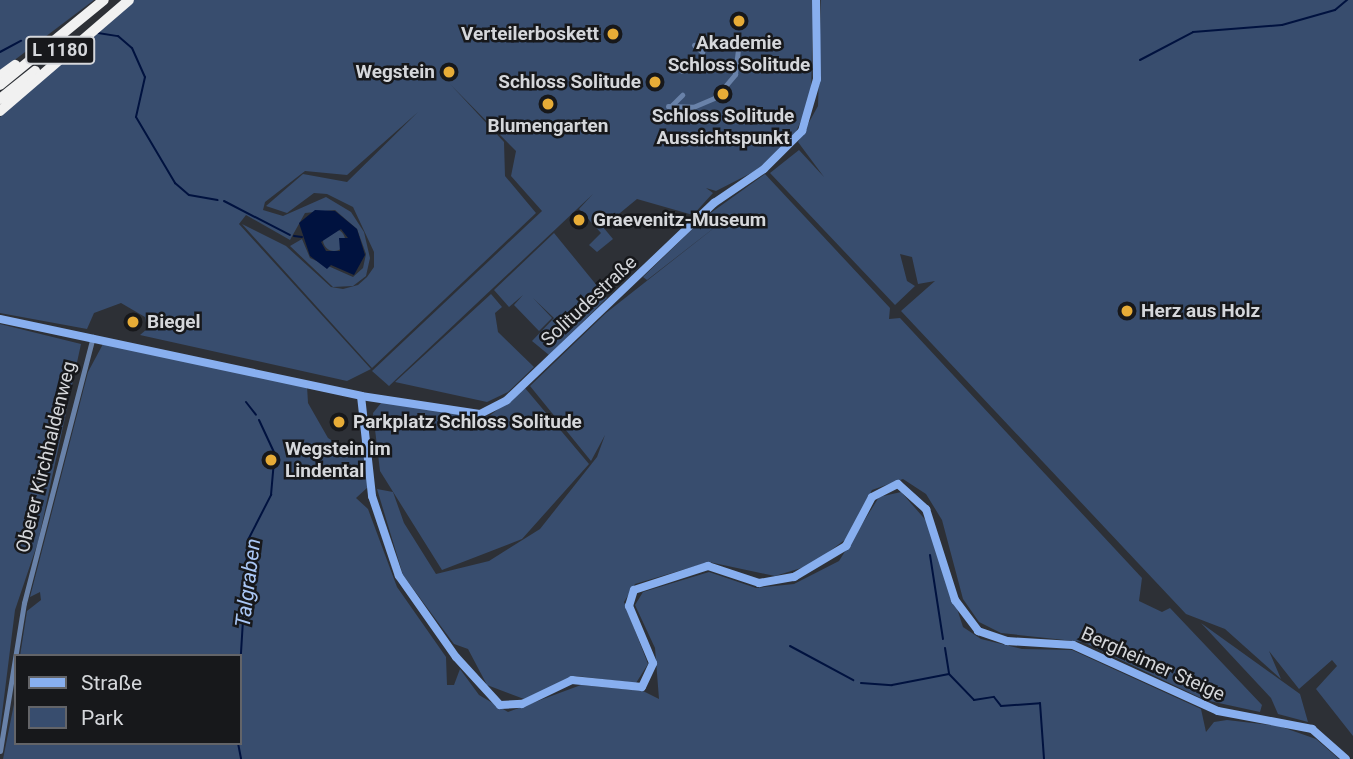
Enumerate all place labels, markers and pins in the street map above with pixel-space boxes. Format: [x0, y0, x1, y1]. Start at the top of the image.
marker: Akademie Schloss Solitude [731, 13, 747, 29]
place label: Verteilerboskett [461, 23, 599, 45]
marker: Verteilerboskett [605, 26, 621, 42]
place label: Akademie Schloss Solitude [668, 32, 810, 76]
place label: Wegstein [355, 61, 435, 83]
marker: Wegstein [441, 64, 457, 80]
place label: Schloss Solitude [498, 71, 641, 93]
marker: Schloss Solitude [647, 74, 663, 90]
marker: Schloss Solitude Aussichtspunkt [715, 86, 731, 102]
marker: Blumengarten [540, 96, 556, 112]
place label: Schloss Solitude Aussichtspunkt [652, 105, 794, 149]
place label: Blumengarten [488, 115, 608, 137]
place label: Graevenitz-Museum [593, 209, 766, 231]
marker: Graevenitz-Museum [571, 212, 587, 228]
place label: Herz aus Holz [1141, 300, 1260, 322]
marker: Herz aus Holz [1119, 303, 1135, 319]
place label: Biegel [147, 311, 201, 333]
marker: Biegel [125, 314, 141, 330]
place label: Parkplatz Schloss Solitude [353, 411, 582, 433]
marker: Parkplatz Schloss Solitude [331, 414, 347, 430]
place label: Wegstein im Lindental [285, 438, 391, 482]
marker: Wegstein im Lindental [263, 452, 279, 468]

